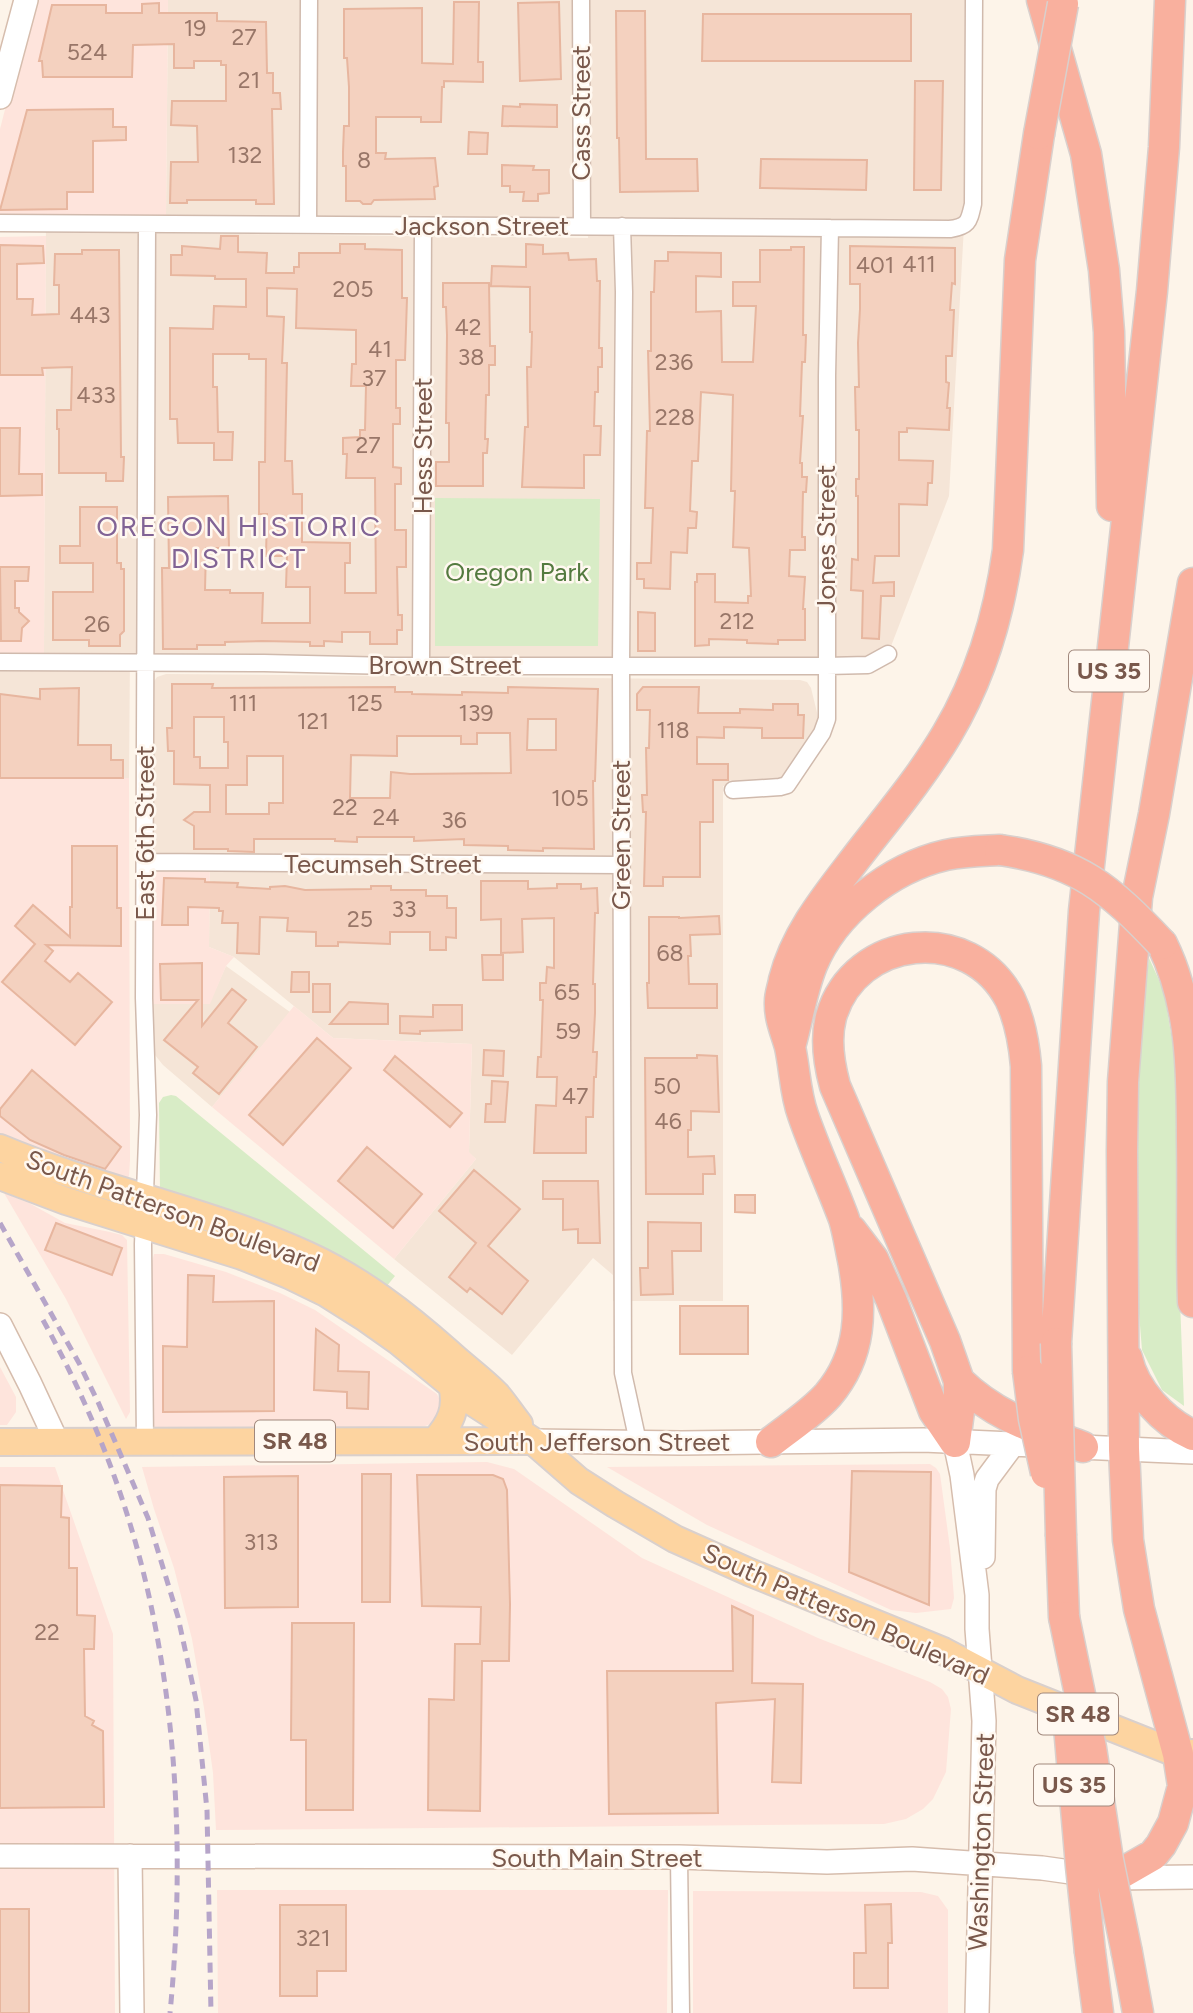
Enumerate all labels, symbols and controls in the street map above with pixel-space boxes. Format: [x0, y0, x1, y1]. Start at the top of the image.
house number: 19 [184, 14, 206, 42]
house number: 27 [231, 23, 257, 51]
house number: 524 [67, 38, 107, 66]
street label: Cass Street [565, 45, 597, 181]
house number: 21 [238, 66, 260, 94]
house number: 132 [228, 141, 262, 169]
house number: 8 [357, 146, 371, 174]
street label: Jackson Street [395, 210, 569, 242]
house number: 411 [902, 250, 936, 278]
house number: 401 [856, 251, 894, 279]
house number: 205 [333, 275, 373, 303]
house number: 443 [69, 301, 111, 329]
house number: 42 [454, 313, 482, 341]
house number: 41 [368, 335, 392, 363]
house number: 38 [458, 343, 484, 371]
house number: 236 [655, 348, 693, 376]
house number: 37 [362, 364, 386, 392]
street label: Hess Street [407, 377, 439, 515]
house number: 433 [76, 381, 116, 409]
house number: 228 [655, 403, 695, 431]
house number: 27 [355, 431, 381, 459]
street label: Jones Street [810, 465, 842, 613]
district label: OREGON HISTORIC DISTRICT [96, 509, 382, 575]
park label: Oregon Park [445, 556, 589, 588]
house number: 212 [719, 607, 755, 635]
house number: 26 [84, 610, 110, 638]
street label: Brown Street [368, 649, 522, 681]
road number: US 35 [1069, 650, 1149, 692]
house number: 111 [229, 689, 257, 717]
house number: 125 [347, 689, 383, 717]
house number: 139 [458, 699, 494, 727]
house number: 121 [297, 707, 329, 735]
house number: 118 [656, 716, 690, 744]
street label: East 6th Street [129, 745, 161, 921]
street label: Green Street [605, 759, 637, 910]
house number: 105 [551, 784, 589, 812]
house number: 22 [332, 793, 358, 821]
house number: 24 [372, 803, 400, 831]
house number: 36 [441, 806, 467, 834]
street label: Tecumseh Street [284, 848, 482, 880]
house number: 33 [391, 895, 417, 923]
house number: 25 [347, 905, 373, 933]
house number: 68 [656, 939, 684, 967]
house number: 65 [554, 978, 580, 1006]
house number: 59 [555, 1017, 581, 1045]
house number: 50 [653, 1072, 681, 1100]
house number: 47 [562, 1082, 588, 1110]
house number: 46 [654, 1107, 682, 1135]
street label: South Patterson Boulevard [22, 1143, 324, 1279]
road number: SR 48 [255, 1420, 335, 1462]
street label: South Jefferson Street [464, 1426, 731, 1458]
house number: 313 [244, 1528, 278, 1556]
street label: South Patterson Boulevard [698, 1536, 994, 1692]
house number: 22 [34, 1618, 60, 1646]
road number: SR 48 [1038, 1694, 1118, 1734]
street label: Washington Street [961, 1732, 1001, 1952]
road number: US 35 [1034, 1764, 1114, 1806]
street label: South Main Street [491, 1842, 703, 1874]
house number: 321 [296, 1924, 330, 1952]

